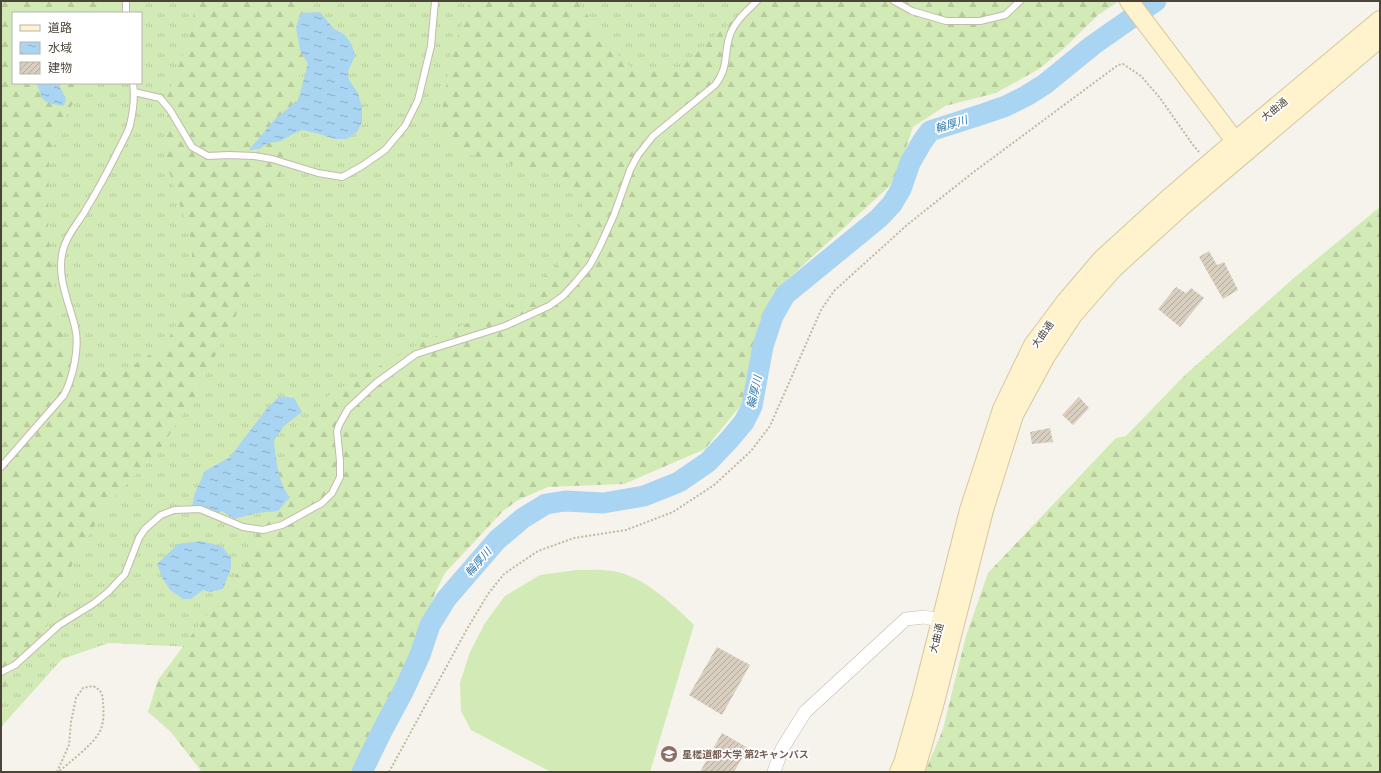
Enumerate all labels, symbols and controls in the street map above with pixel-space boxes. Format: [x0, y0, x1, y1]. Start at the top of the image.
legend [12, 12, 142, 84]
text: 道路 [48, 20, 72, 36]
text: 水域 [48, 40, 72, 56]
text: 建物 [48, 60, 72, 76]
street label: 大曲通 [1259, 95, 1290, 124]
water label: 輪厚川 [933, 112, 970, 136]
street label: 大曲通 [1028, 318, 1056, 350]
water label: 輪厚川 [743, 373, 765, 410]
water label: 輪厚川 [462, 544, 495, 579]
street label: 大曲通 [927, 622, 946, 654]
school or university icon: 星槎道都大学 第2キャンパス [659, 744, 679, 764]
place label: 星槎道都大学 第2キャンパス [682, 748, 809, 761]

